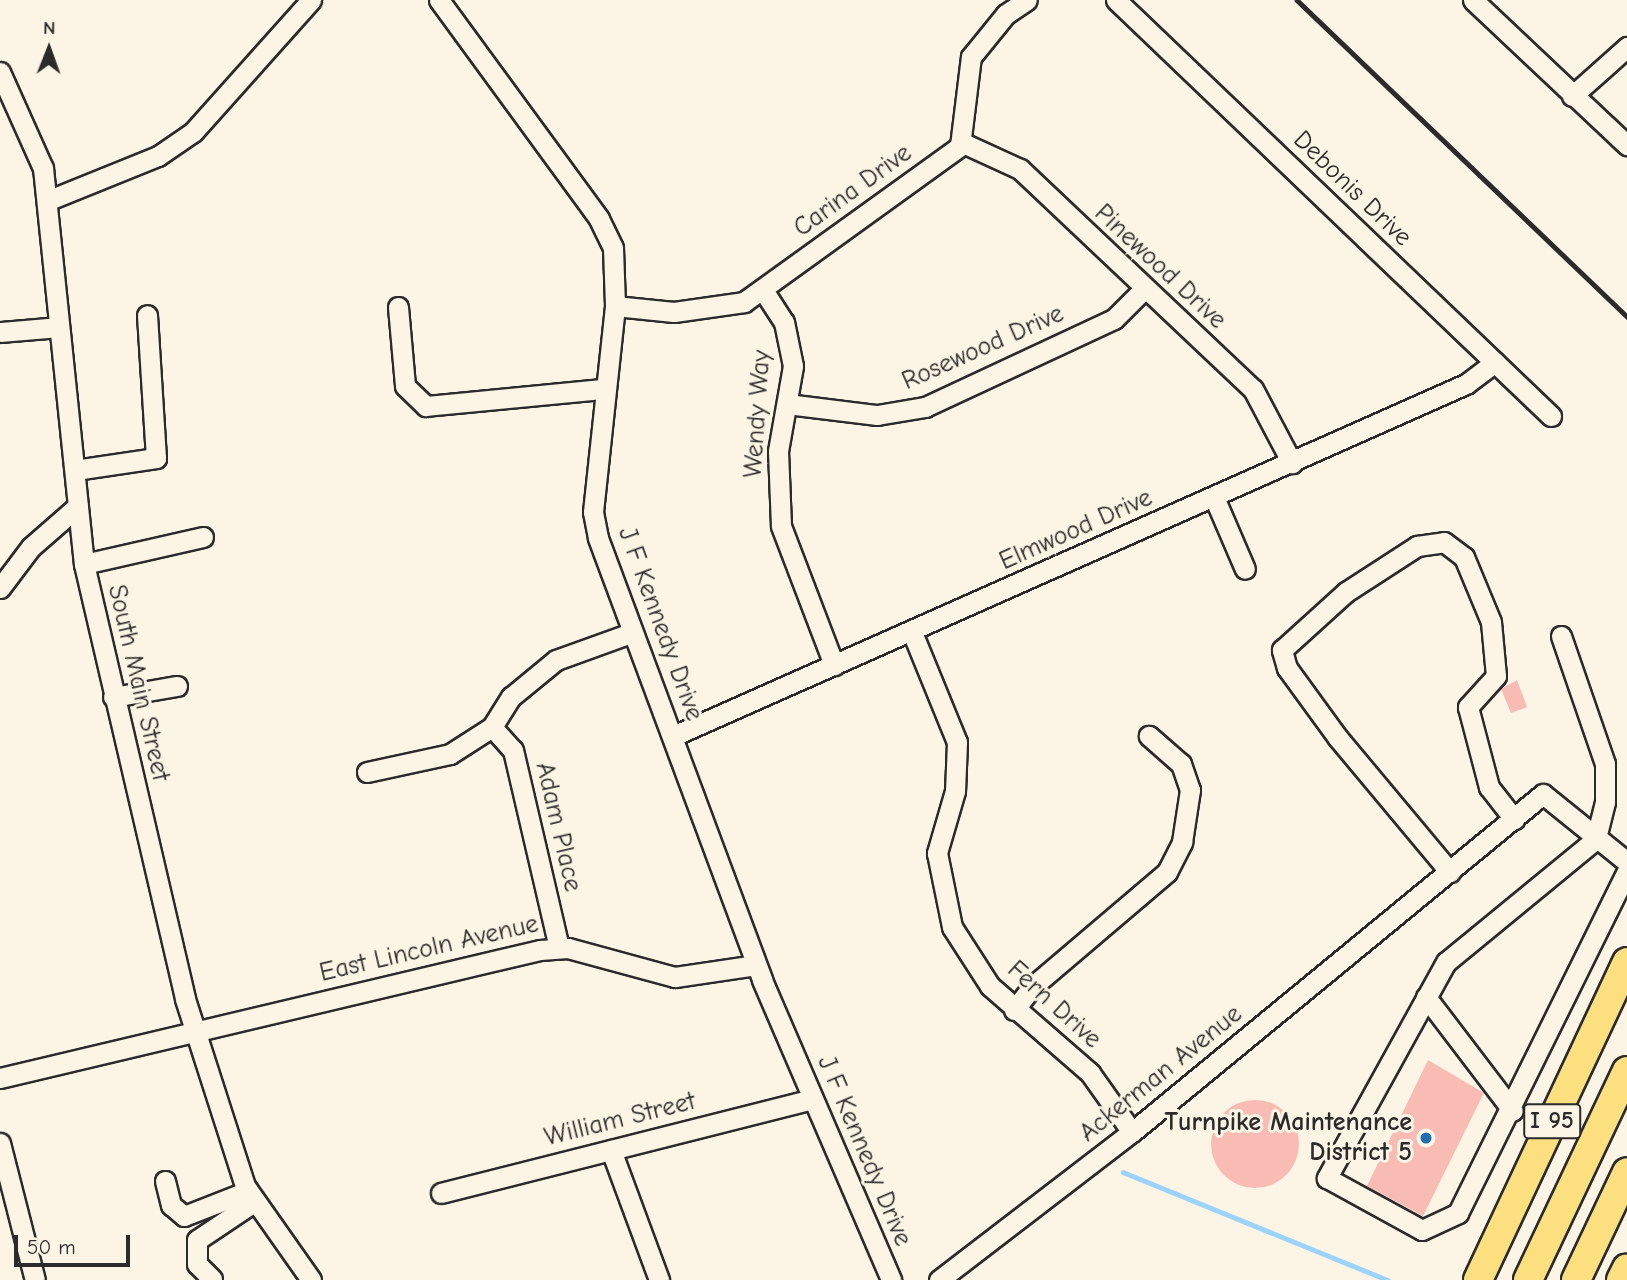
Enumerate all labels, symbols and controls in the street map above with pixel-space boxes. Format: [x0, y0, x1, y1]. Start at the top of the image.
north arrow [14, 14, 84, 84]
text: N [43, 17, 56, 39]
street label: Debonis Drive [1286, 125, 1418, 253]
street label: Carina Drive [788, 138, 918, 244]
street label: Pinewood Drive [1088, 198, 1232, 336]
street label: Rosewood Drive [897, 298, 1069, 398]
street label: Wendy Way [738, 349, 778, 479]
street label: Elmwood Drive [995, 482, 1157, 578]
street label: J F Kennedy Drive [611, 523, 709, 725]
street label: South Main Street [100, 582, 176, 784]
street label: Adam Place [528, 759, 588, 895]
street label: East Lincoln Avenue [317, 909, 541, 989]
street label: Fern Drive [1001, 955, 1107, 1055]
street label: Ackerman Avenue [1073, 999, 1249, 1149]
street label: J F Kennedy Drive [810, 1051, 918, 1251]
street label: William Street [541, 1086, 699, 1154]
road number: I 95 [1522, 1100, 1582, 1142]
place label: Turnpike Maintenance District 5 [1164, 1107, 1412, 1168]
marker: Turnpike Maintenance District 5 [1418, 1130, 1434, 1146]
scale bar [18, 1220, 133, 1264]
text: 50 m [27, 1235, 76, 1259]

